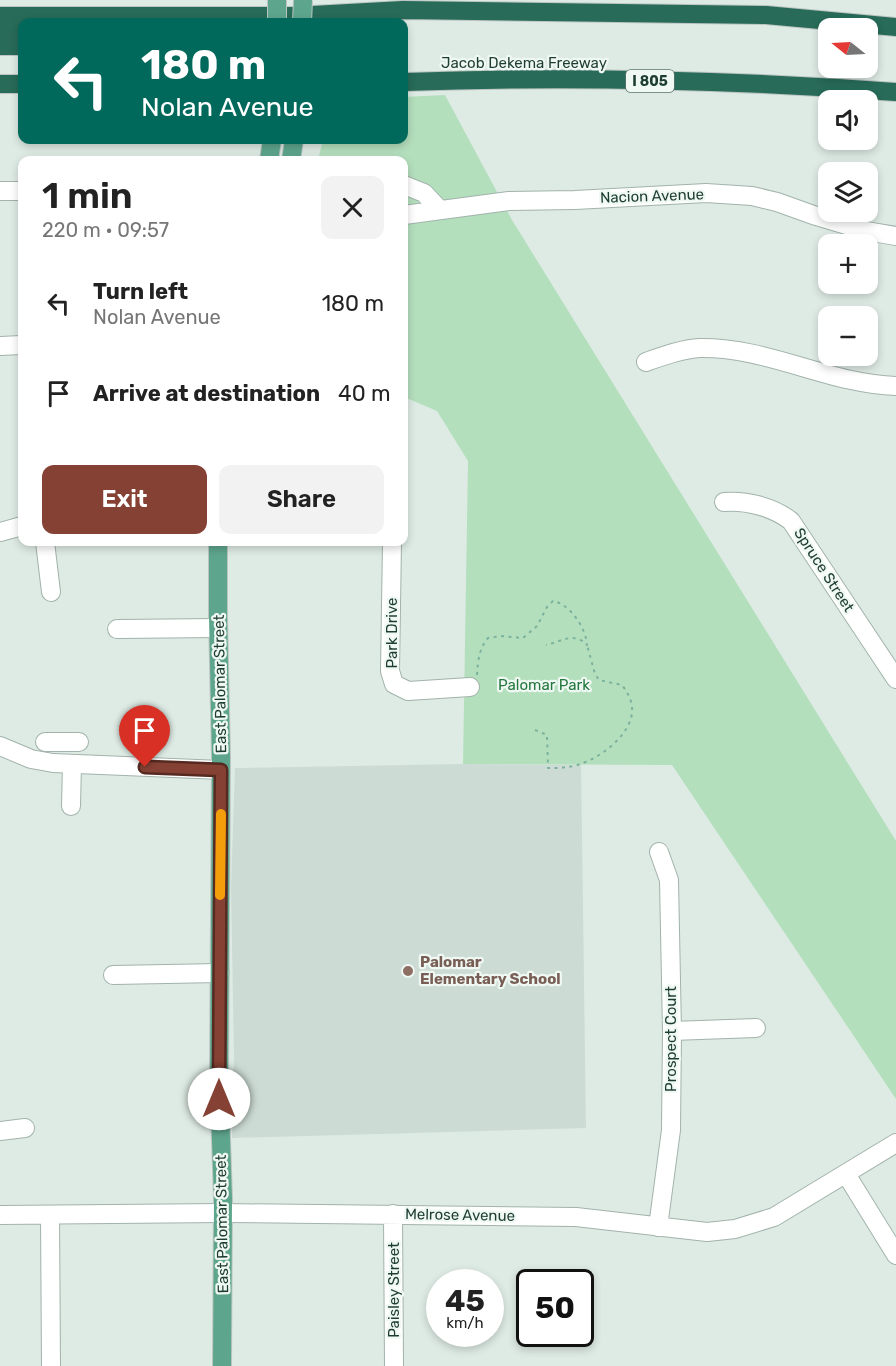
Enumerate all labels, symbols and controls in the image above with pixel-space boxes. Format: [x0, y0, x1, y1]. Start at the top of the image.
north arrow [818, 18, 878, 78]
map controls [818, 18, 878, 366]
text: 180 m [141, 40, 266, 90]
icon: left [42, 42, 120, 120]
street label: Jacob Dekema Freeway [441, 54, 607, 72]
road number: I 805 [626, 70, 674, 92]
button: sound [818, 90, 878, 150]
text: Nolan Avenue [141, 91, 314, 123]
button: layers [818, 162, 878, 222]
text: 1 min [42, 174, 133, 217]
button: close [321, 176, 384, 239]
street label: Nacion Avenue [600, 185, 704, 207]
text: 220 m · 09:57 [42, 218, 169, 242]
button: + [818, 234, 878, 294]
text: Turn left [93, 278, 188, 305]
icon: left [42, 287, 75, 320]
text: 180 m [322, 290, 384, 317]
text: Nolan Avenue [93, 305, 221, 329]
button: − [818, 306, 878, 366]
icon: arrive [42, 377, 75, 410]
text: Arrive at destination [93, 380, 320, 407]
text: 40 m [338, 380, 391, 407]
button: Exit [42, 465, 207, 534]
button: Share [219, 465, 384, 534]
street label: Spruce Street [790, 525, 858, 616]
street label: Park Drive [383, 598, 401, 668]
street label: East Palomar Street [210, 614, 230, 753]
park label: Palomar Park [498, 676, 590, 694]
pin [119, 705, 170, 767]
icon: arrive [128, 714, 161, 747]
place label: Palomar Elementary School [420, 953, 561, 988]
marker: Palomar Elementary School [401, 964, 415, 978]
street label: Prospect Court [662, 986, 680, 1092]
position arrow [187, 1067, 251, 1131]
street label: East Palomar Street [212, 1154, 232, 1293]
street label: Melrose Avenue [405, 1205, 515, 1225]
street label: Paisley Street [385, 1242, 403, 1338]
speed limit sign: 50 [516, 1269, 594, 1347]
text: 45 [445, 1283, 485, 1319]
text: km/h [446, 1314, 484, 1332]

